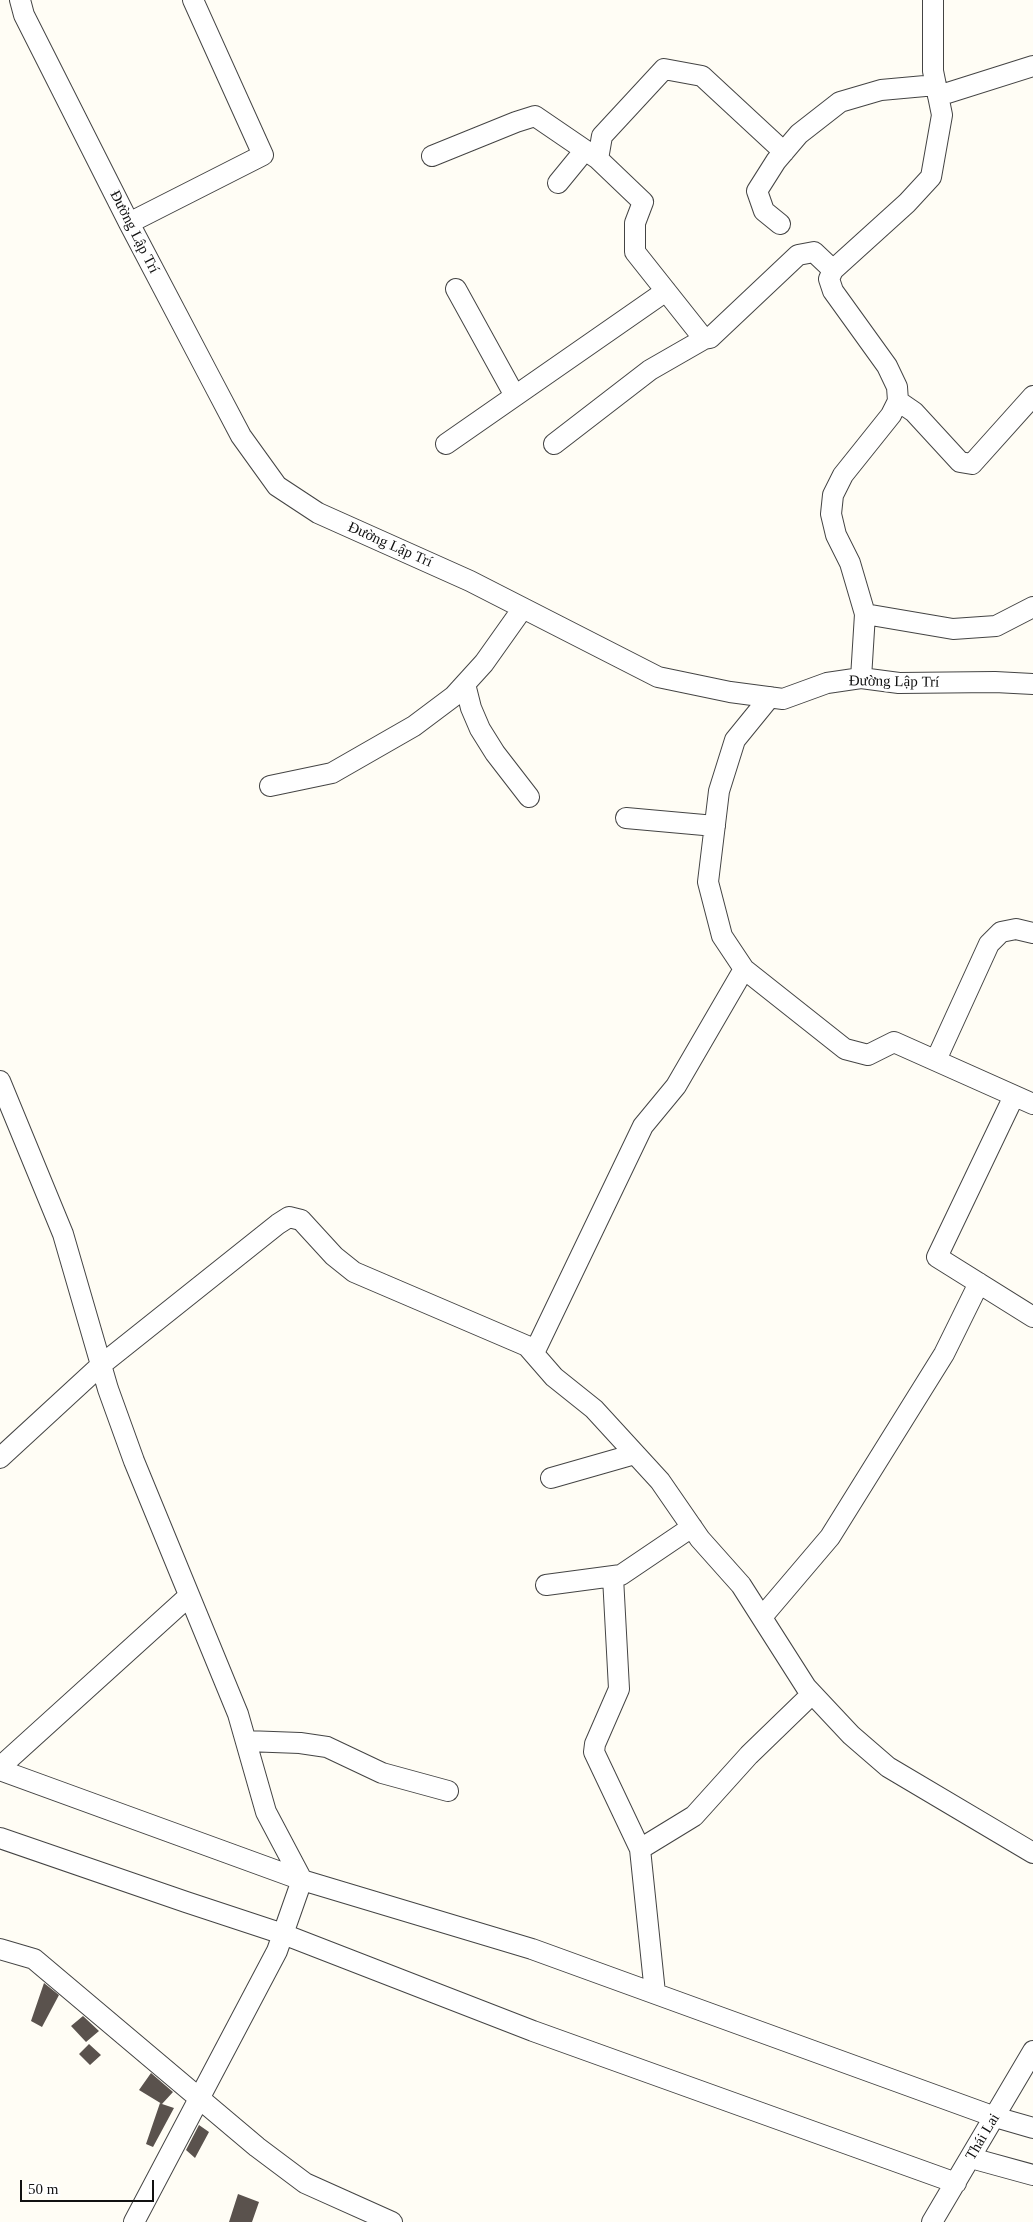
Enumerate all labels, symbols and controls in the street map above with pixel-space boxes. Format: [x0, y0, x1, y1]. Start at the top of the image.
street label: Đường Lập Trí [105, 188, 163, 276]
street label: Đường Lập Trí [345, 518, 435, 572]
street label: Đường Lập Trí [849, 672, 939, 692]
street label: Thái Lai [962, 2110, 1004, 2164]
scale bar [22, 2170, 156, 2202]
text: 50 m [28, 2181, 58, 2197]

